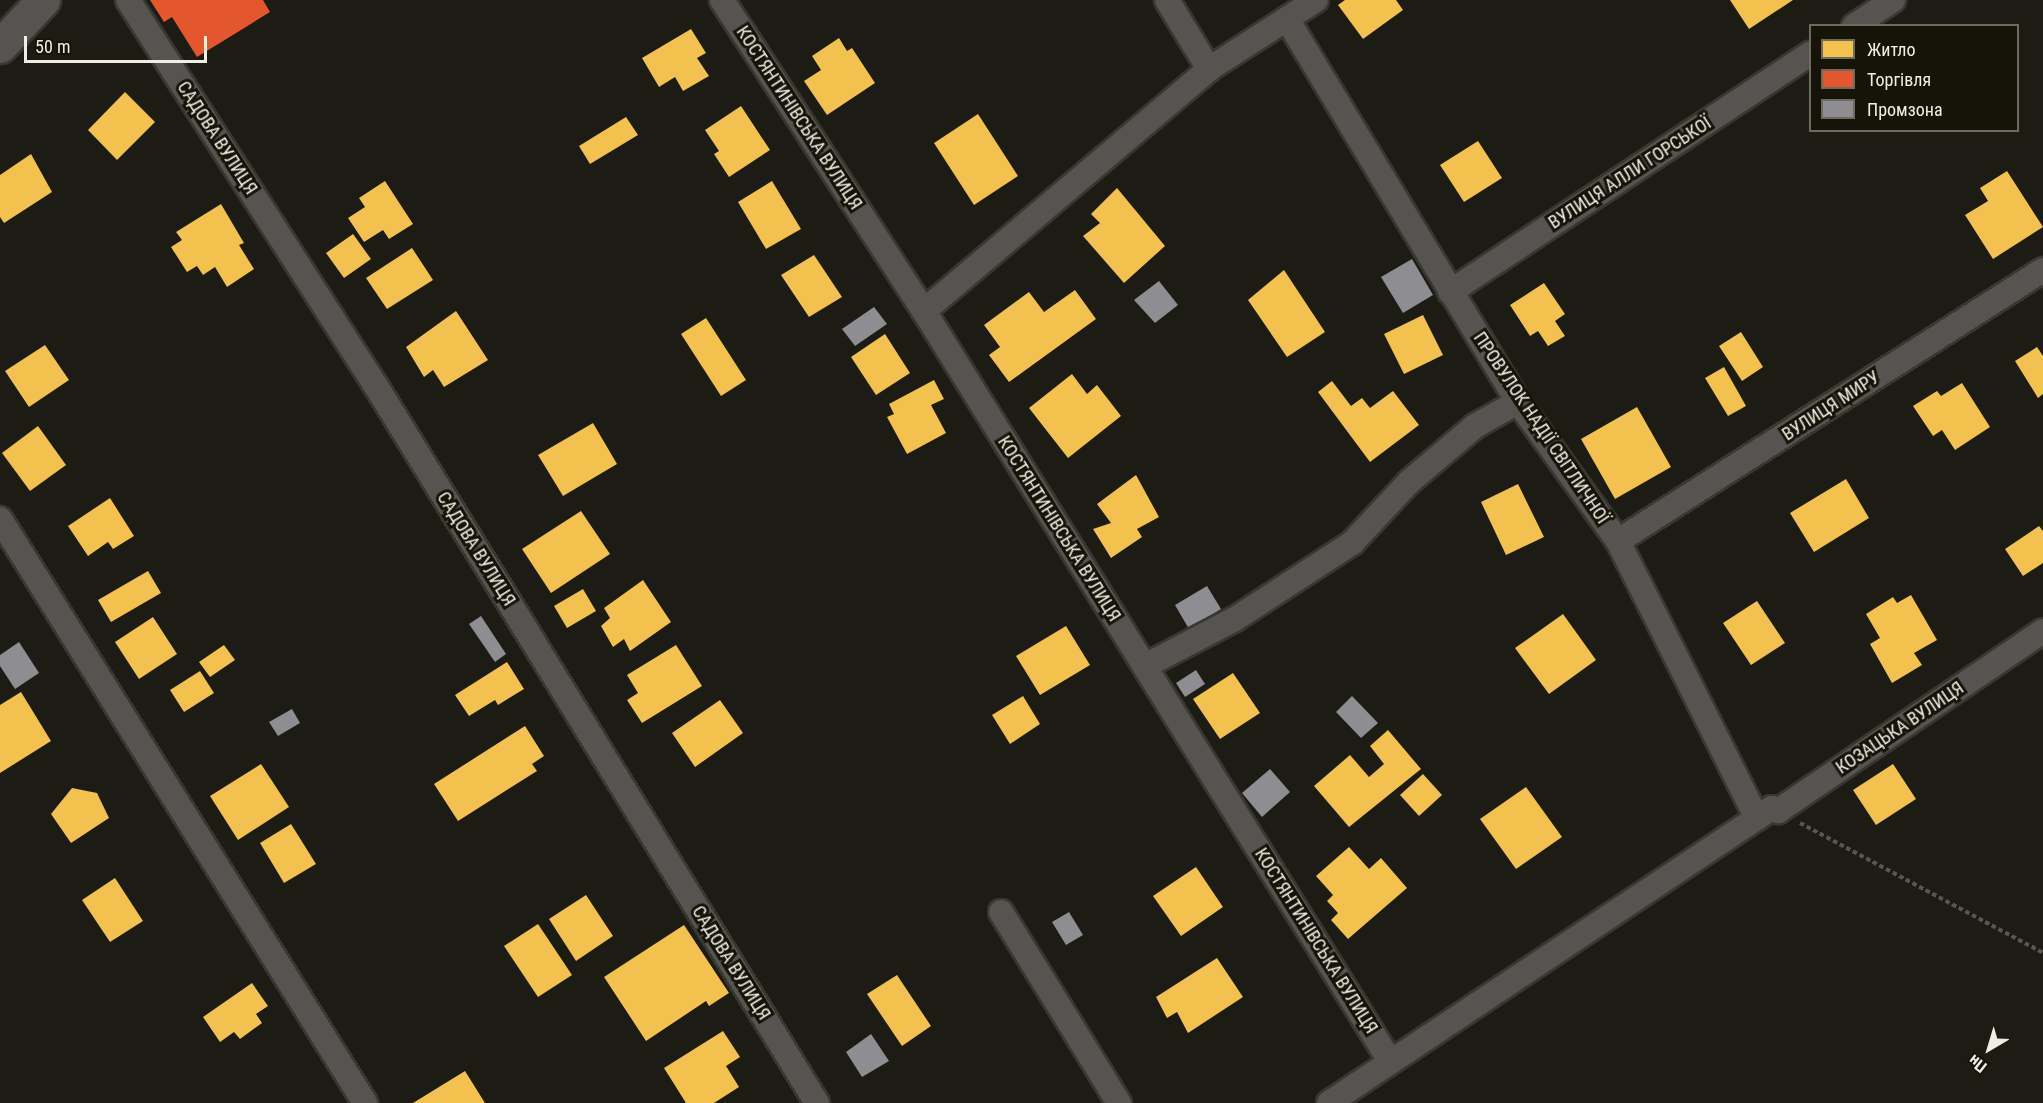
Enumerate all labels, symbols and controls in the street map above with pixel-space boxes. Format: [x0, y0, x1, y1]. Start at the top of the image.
street label: КОСТЯНТИНІВСЬКА ВУЛИЦЯ [731, 22, 867, 214]
scale bar [27, 24, 210, 62]
legend [1809, 24, 2019, 132]
text: 50 m [35, 36, 70, 57]
text: Житло [1867, 39, 1916, 60]
text: Торгівля [1867, 69, 1931, 90]
street label: САДОВА ВУЛИЦЯ [172, 77, 262, 199]
text: Промзона [1867, 99, 1943, 120]
street label: ВУЛИЦЯ АЛЛИ ГОРСЬКОЇ [1545, 112, 1715, 234]
street label: ПРОВУЛОК НАДІЇ СВІТЛИЧНОЇ [1469, 328, 1613, 528]
street label: ВУЛИЦЯ МИРУ [1778, 367, 1884, 445]
street label: КОСТЯНТИНІВСЬКА ВУЛИЦЯ [993, 432, 1125, 626]
street label: САДОВА ВУЛИЦЯ [432, 488, 520, 610]
street label: КОЗАЦЬКА ВУЛИЦЯ [1832, 677, 1968, 779]
street label: КОСТЯНТИНІВСЬКА ВУЛИЦЯ [1250, 844, 1382, 1038]
street label: САДОВА ВУЛИЦЯ [687, 902, 775, 1024]
north arrow [1959, 1019, 2019, 1079]
text: Пн [1965, 1051, 1990, 1077]

